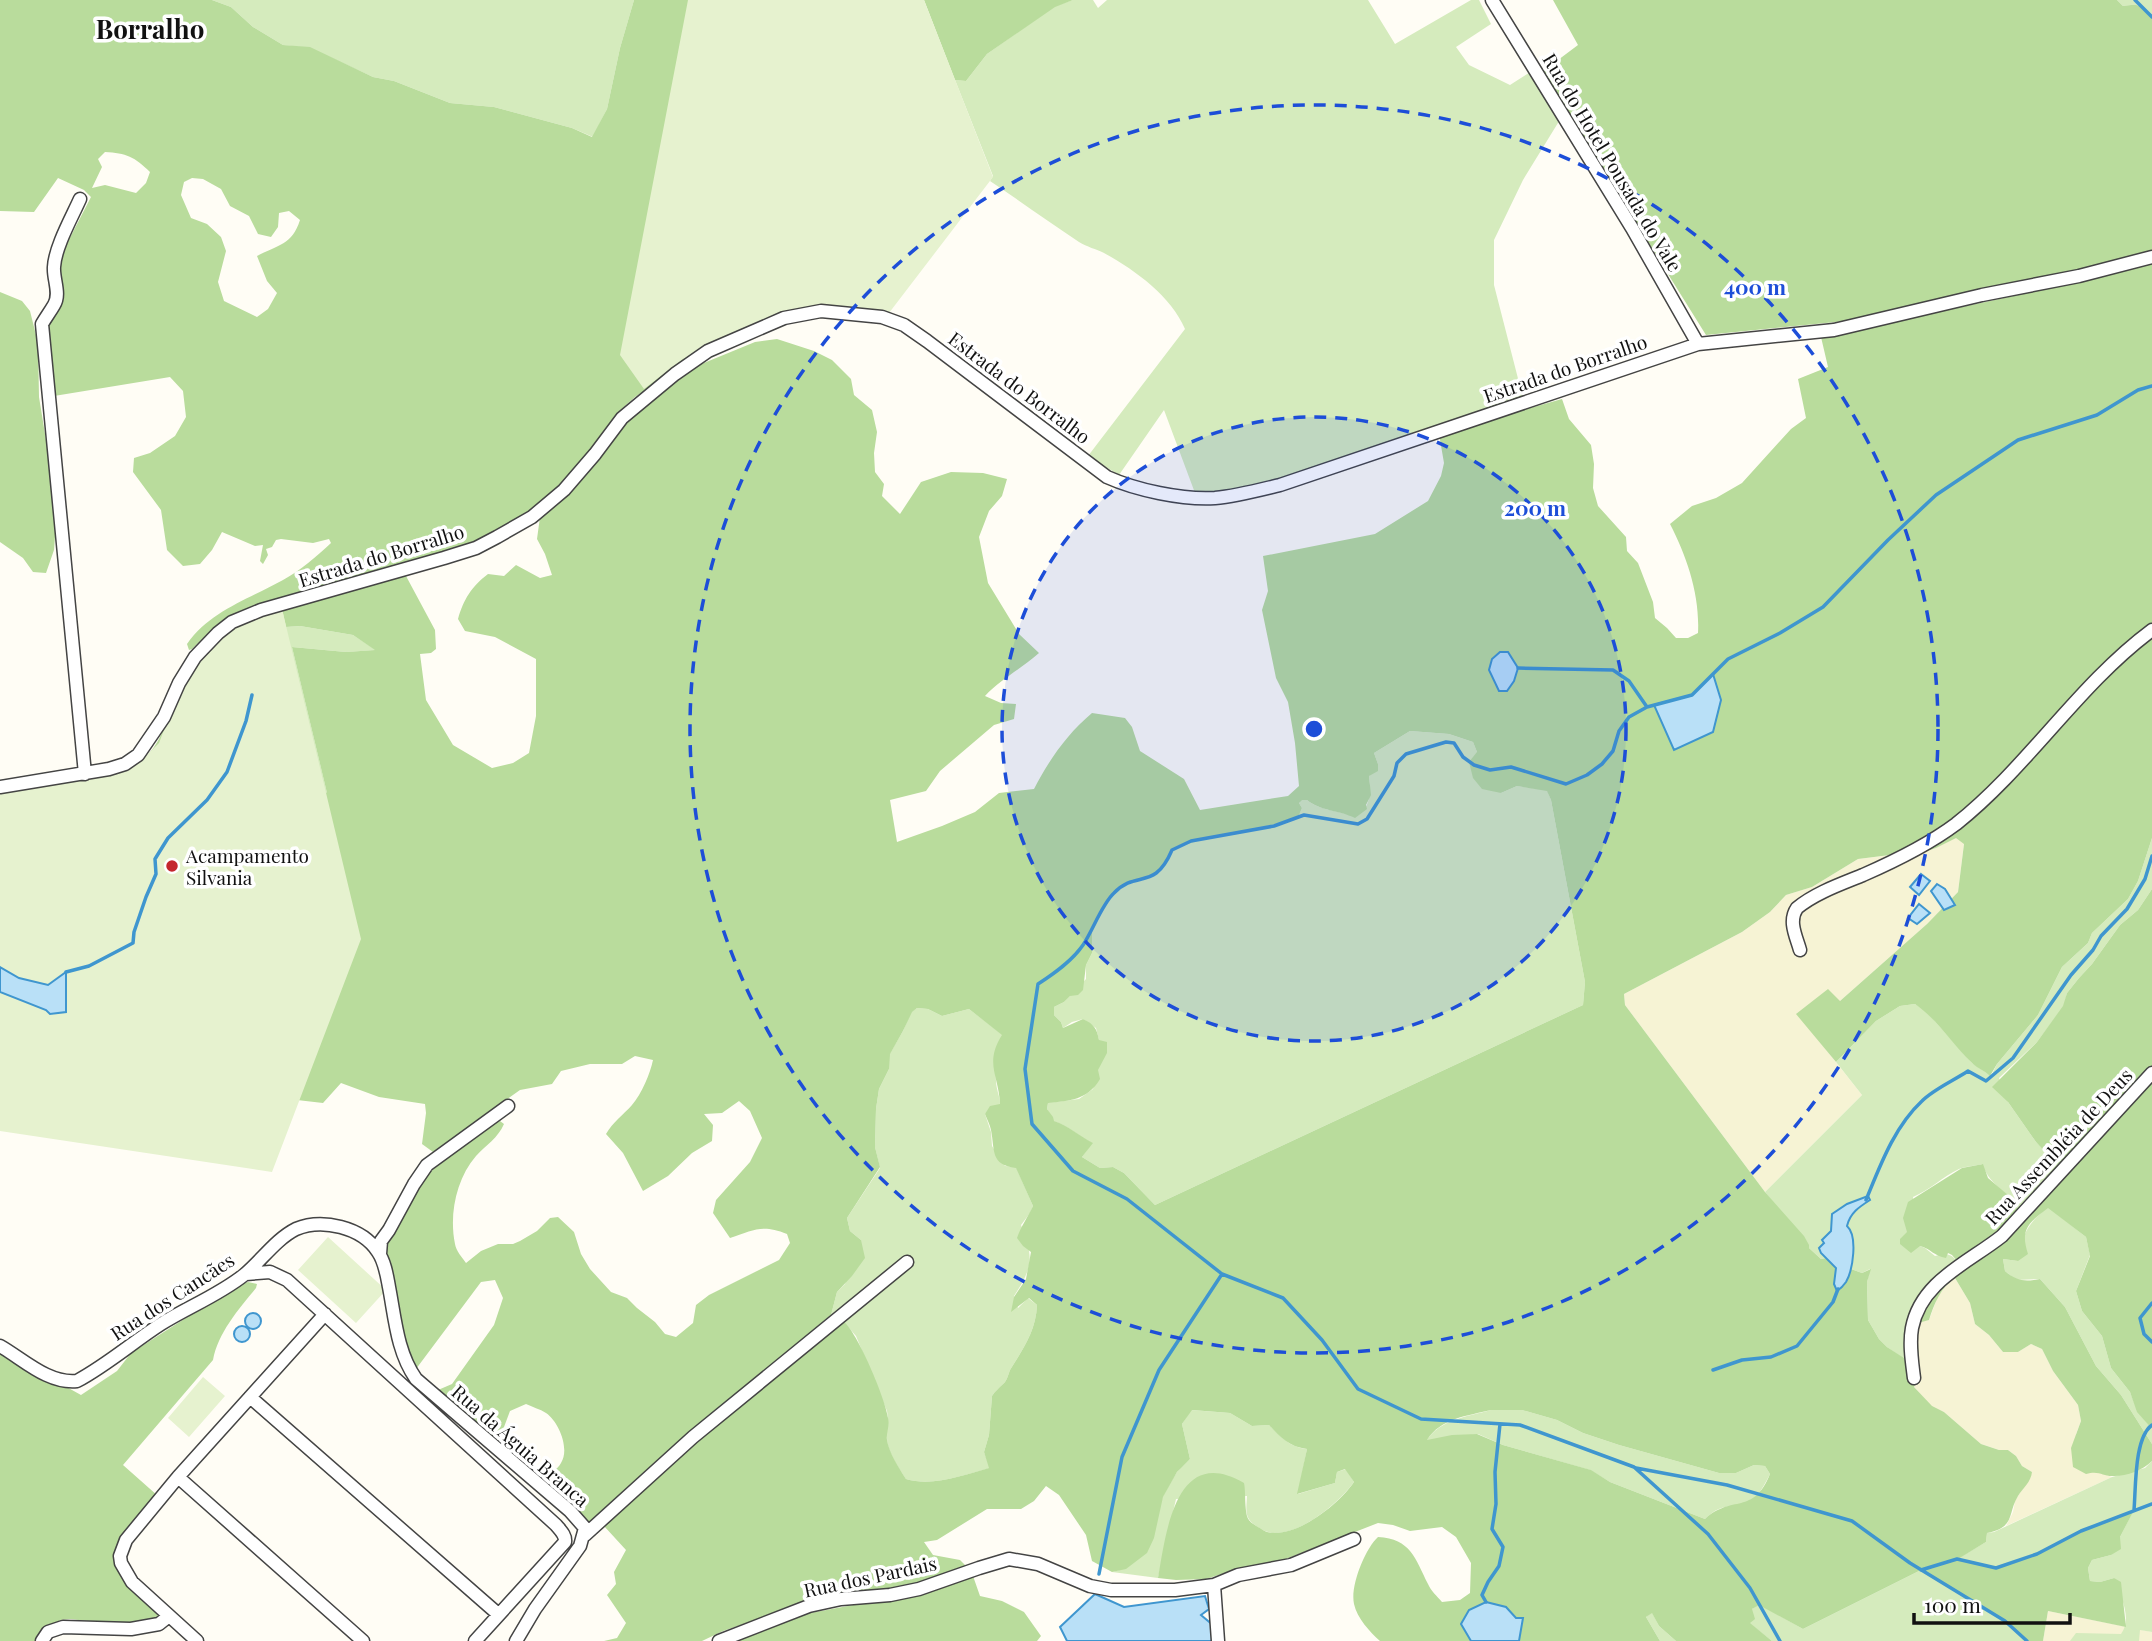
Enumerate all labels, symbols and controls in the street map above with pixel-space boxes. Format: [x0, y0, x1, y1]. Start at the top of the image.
district label: Borralho [96, 11, 204, 46]
street label: Rua do Hotel Pousada do Vale [1537, 48, 1689, 276]
text: 400 m [1724, 272, 1786, 300]
street label: Estrada do Borralho [944, 325, 1096, 449]
street label: Estrada do Borralho [1480, 328, 1650, 408]
text: 200 m [1504, 493, 1566, 521]
street label: Estrada do Borralho [295, 517, 467, 593]
centre of rings [1302, 717, 1326, 741]
place label: Acampamento Silvania [185, 842, 309, 890]
marker: Acampamento Silvania [164, 858, 180, 874]
street label: Rua Assembléia de Deus [1978, 1062, 2138, 1230]
street label: Rua dos Cancães [105, 1246, 239, 1346]
street label: Rua da Águia Branca [447, 1378, 596, 1512]
street label: Rua dos Pardais [801, 1549, 939, 1603]
scale bar [1914, 1582, 2070, 1626]
text: 100 m [1924, 1590, 1981, 1618]

